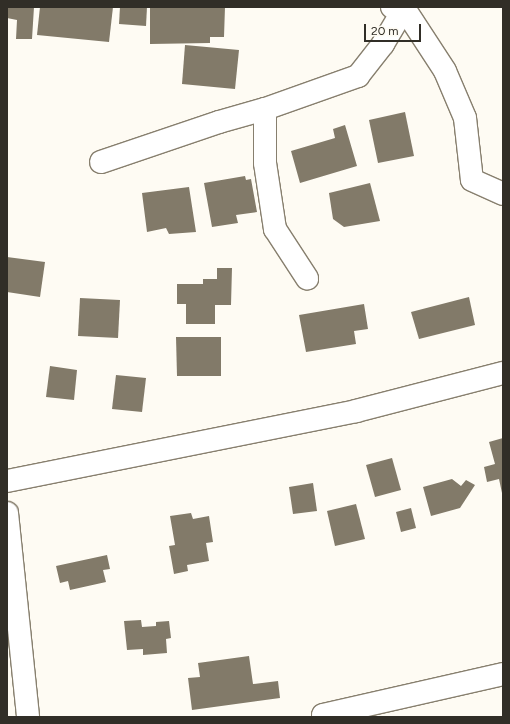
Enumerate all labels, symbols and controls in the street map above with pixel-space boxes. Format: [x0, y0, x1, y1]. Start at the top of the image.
scale bar [366, 16, 423, 42]
text: 20 m [371, 24, 399, 38]

